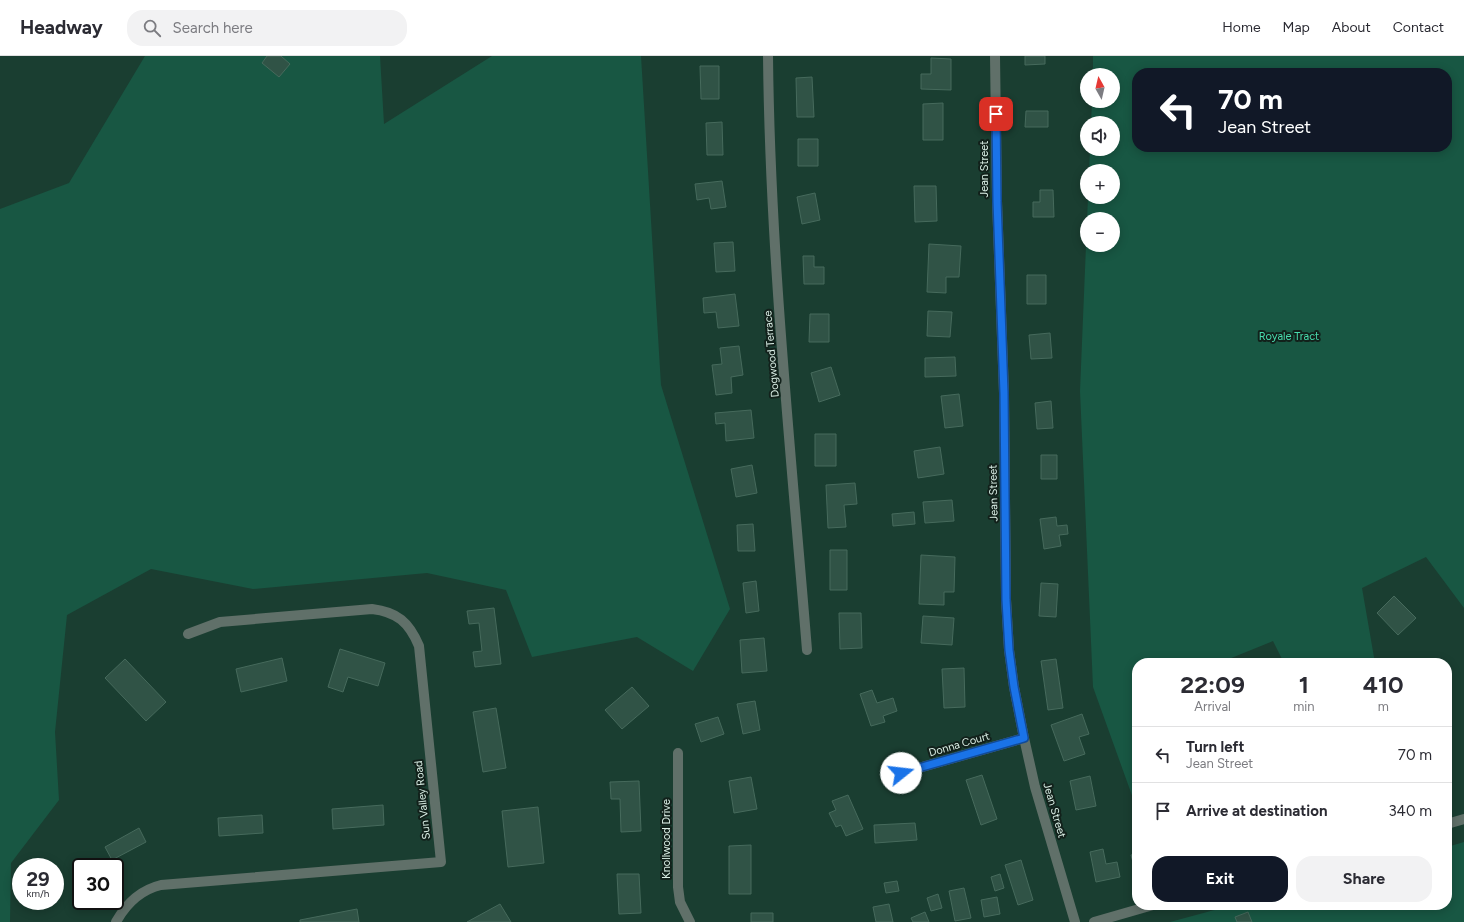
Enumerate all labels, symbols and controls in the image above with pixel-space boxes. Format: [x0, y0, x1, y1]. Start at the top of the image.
search box [127, 10, 407, 46]
text: Headway [20, 16, 103, 39]
icon: search [141, 17, 163, 39]
text: Search here [173, 19, 253, 37]
text: Home [1222, 19, 1261, 36]
text: Map [1283, 19, 1310, 36]
text: About [1332, 19, 1371, 36]
text: Contact [1393, 19, 1444, 36]
north arrow [1080, 68, 1120, 108]
map controls [1080, 68, 1120, 252]
text: 70 m [1218, 82, 1283, 116]
icon: left [1152, 84, 1204, 136]
pin [979, 97, 1013, 131]
icon: arrive [985, 103, 1007, 125]
button: sound [1080, 116, 1120, 156]
text: Jean Street [1218, 116, 1311, 138]
street label: Jean Street [978, 141, 991, 197]
button: + [1080, 164, 1120, 204]
button: − [1080, 212, 1120, 252]
street label: Dogwood Terrace [761, 310, 782, 398]
park label: Royale Tract [1259, 330, 1319, 343]
street label: Jean Street [987, 464, 1000, 522]
text: 22:09 [1180, 670, 1245, 699]
text: 1 [1299, 670, 1309, 699]
text: 410 [1363, 670, 1404, 699]
text: Arrival [1194, 699, 1231, 714]
text: min [1293, 699, 1314, 714]
text: m [1378, 699, 1389, 714]
street label: Donna Court [927, 730, 991, 759]
text: Turn left [1186, 738, 1244, 756]
icon: left [1152, 744, 1174, 766]
text: 70 m [1398, 746, 1432, 764]
position arrow [880, 752, 922, 794]
text: Jean Street [1186, 756, 1253, 771]
street label: Sun Valley Road [412, 760, 433, 840]
street label: Jean Street [1040, 781, 1069, 839]
street label: Knollwood Drive [660, 799, 673, 879]
icon: arrive [1152, 800, 1174, 822]
text: Arrive at destination [1186, 802, 1327, 820]
text: 340 m [1388, 802, 1432, 820]
button: Exit [1152, 856, 1288, 902]
button: Share [1296, 856, 1432, 902]
speed limit sign: 30 [72, 858, 124, 910]
text: 29 [26, 867, 50, 891]
text: km/h [27, 887, 49, 900]

